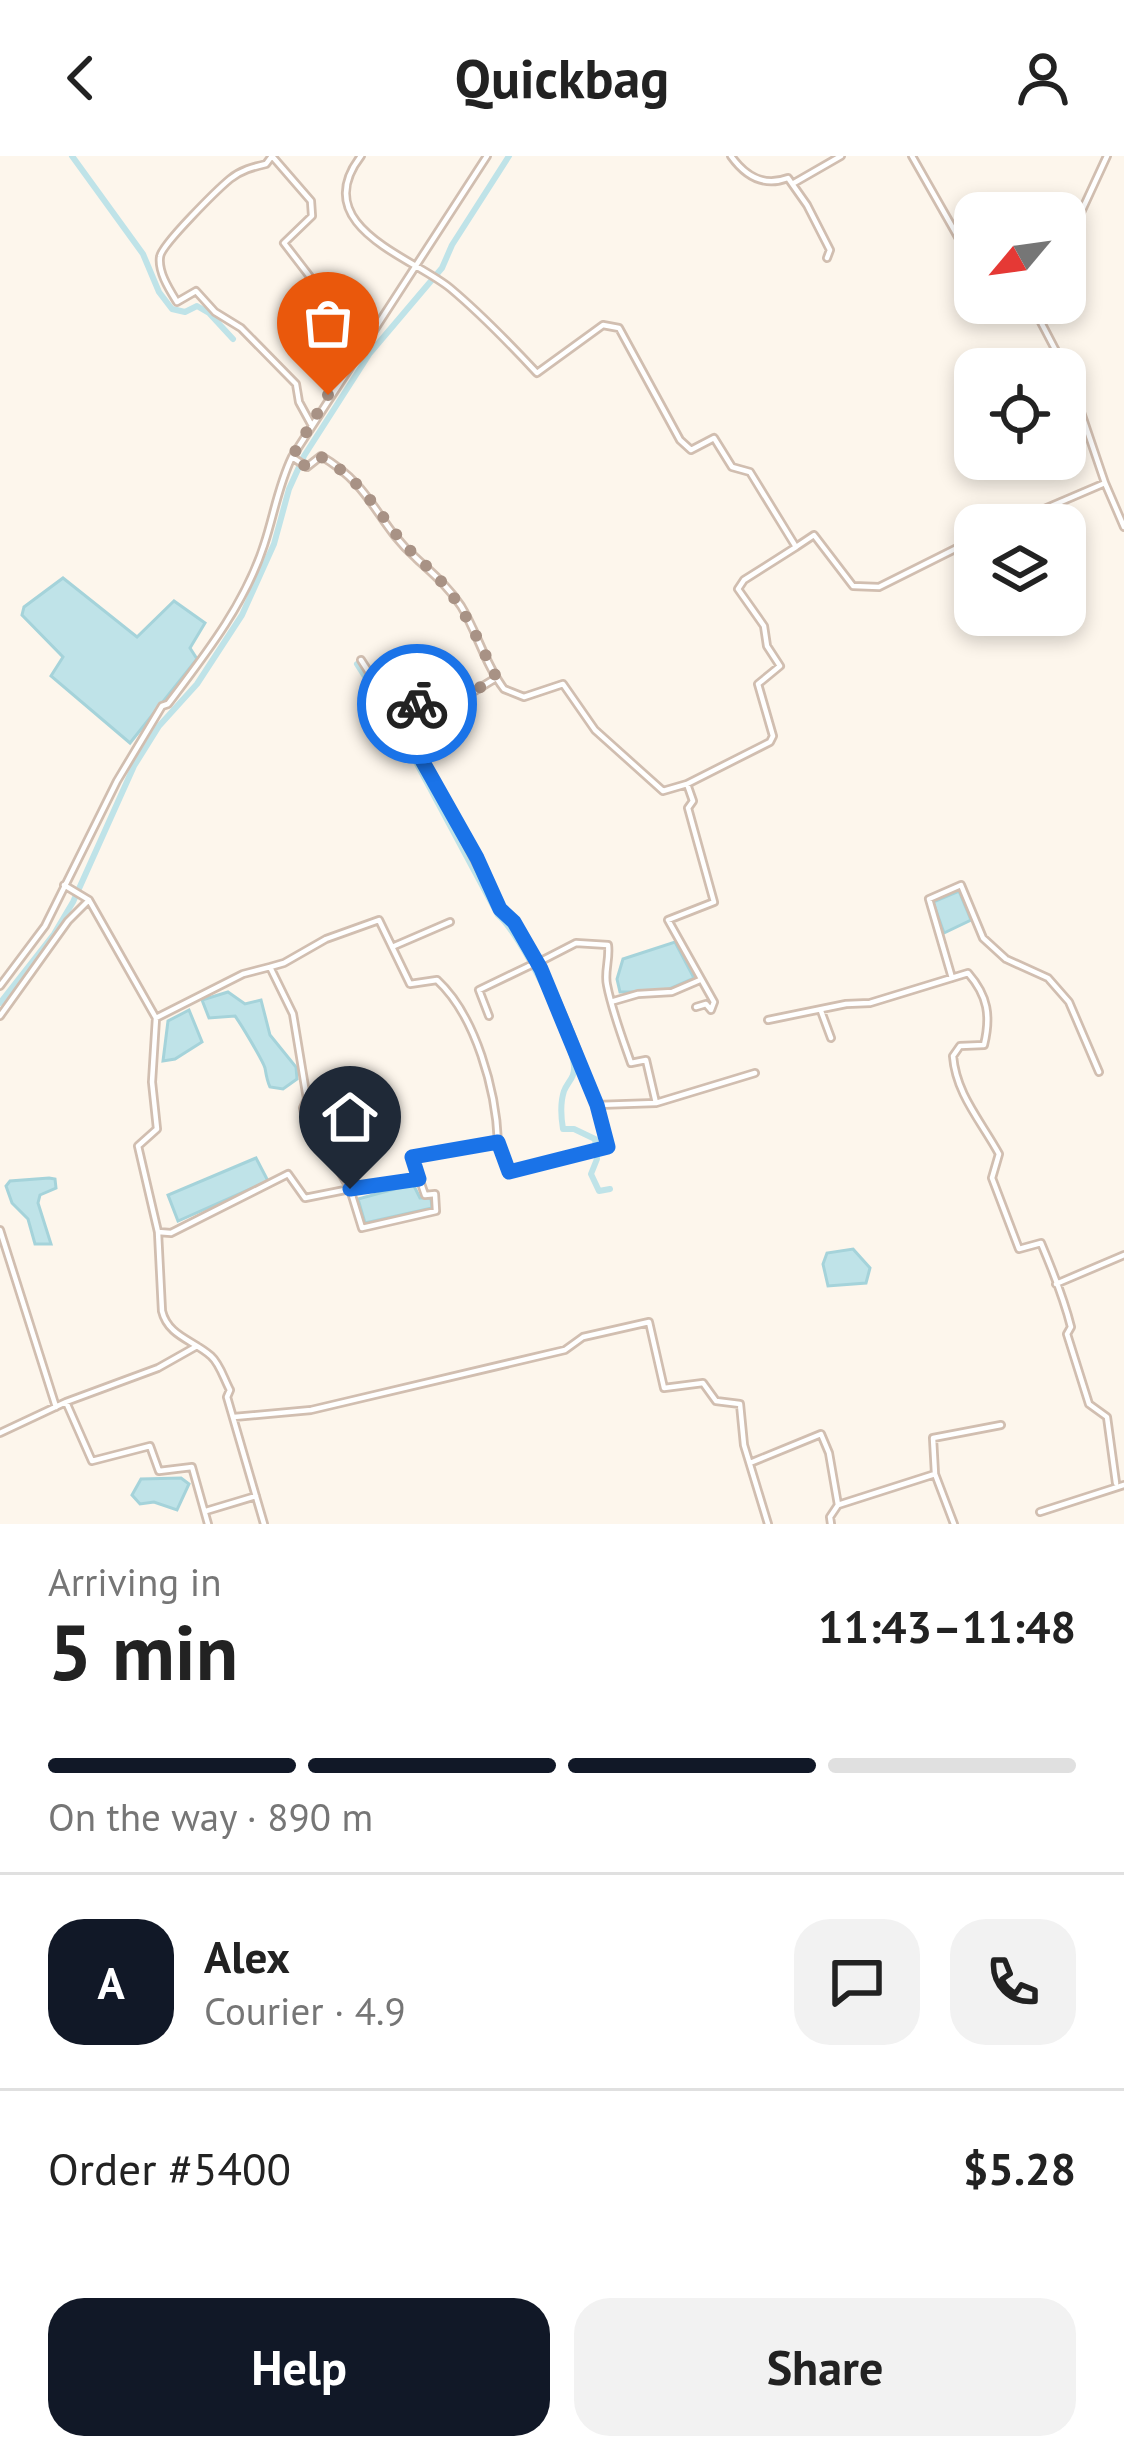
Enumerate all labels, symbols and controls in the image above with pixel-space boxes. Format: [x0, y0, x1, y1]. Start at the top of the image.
text: Quickbag [455, 43, 669, 113]
icon: back [48, 45, 114, 111]
icon: person [1010, 45, 1076, 111]
north arrow [954, 192, 1086, 324]
map controls [954, 192, 1086, 636]
pin [277, 272, 379, 395]
icon: bag [295, 290, 361, 356]
button: locate [954, 348, 1086, 480]
button: layers [954, 504, 1086, 636]
courier [357, 644, 477, 764]
icon: bike [384, 671, 450, 737]
pin [299, 1066, 401, 1189]
icon: home [317, 1084, 383, 1150]
text: Arriving in [48, 1556, 222, 1607]
text: 11:43–11:48 [818, 1597, 1076, 1655]
text: 5 min [48, 1601, 238, 1702]
text: On the way · 890 m [48, 1791, 373, 1842]
button: chat [794, 1919, 920, 2045]
button: phone [950, 1919, 1076, 2045]
text: Alex [204, 1927, 290, 1985]
text: A [97, 1953, 125, 2011]
text: Courier · 4.9 [204, 1985, 406, 2036]
text: Order #5400 [48, 2139, 291, 2197]
text: $5.28 [963, 2139, 1076, 2197]
button: Help [48, 2298, 550, 2436]
button: Share [574, 2298, 1076, 2436]

